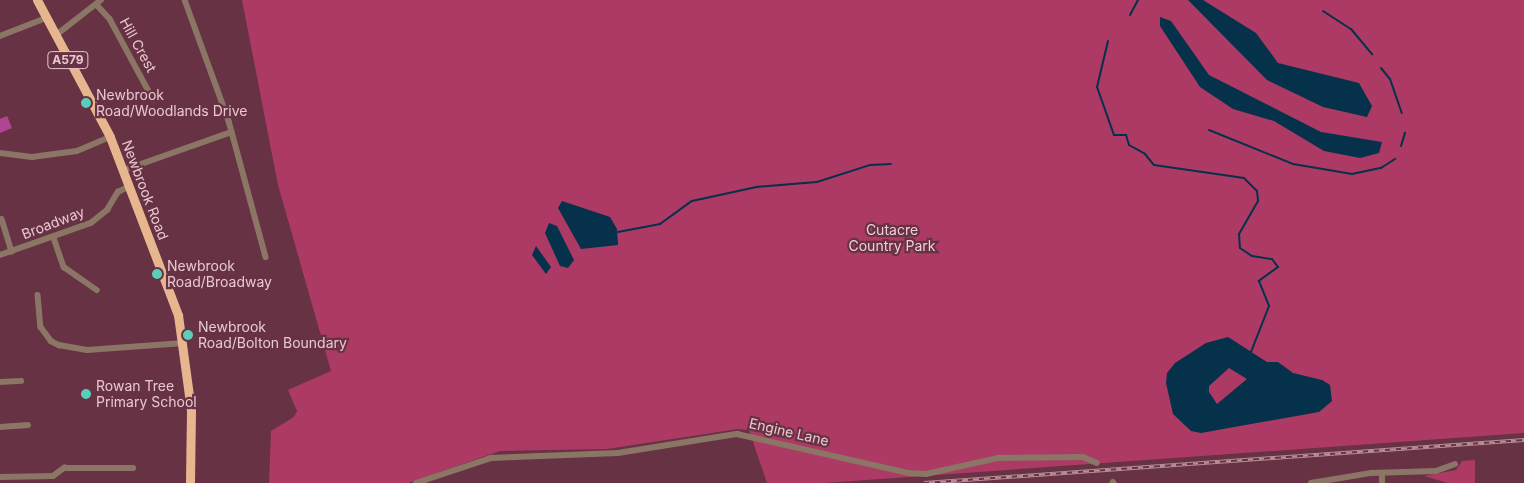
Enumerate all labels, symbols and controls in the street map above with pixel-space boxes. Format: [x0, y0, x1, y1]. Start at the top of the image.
street label: Hill Crest [116, 15, 160, 75]
road number: A579 [47, 50, 89, 70]
place label: Newbrook Road/Woodlands Drive [96, 87, 247, 120]
marker: Newbrook Road/Woodlands Drive [80, 97, 92, 109]
street label: Newbrook Road [118, 138, 172, 242]
street label: Broadway [19, 203, 87, 243]
park label: Cutacre Country Park [848, 222, 936, 254]
place label: Newbrook Road/Broadway [167, 258, 272, 290]
marker: Newbrook Road/Broadway [151, 268, 163, 280]
place label: Newbrook Road/Bolton Boundary [198, 319, 347, 352]
marker: Newbrook Road/Bolton Boundary [182, 329, 194, 341]
place label: Rowan Tree Primary School [96, 378, 197, 411]
marker: Rowan Tree Primary School [80, 388, 92, 400]
street label: Engine Lane [748, 415, 830, 449]

